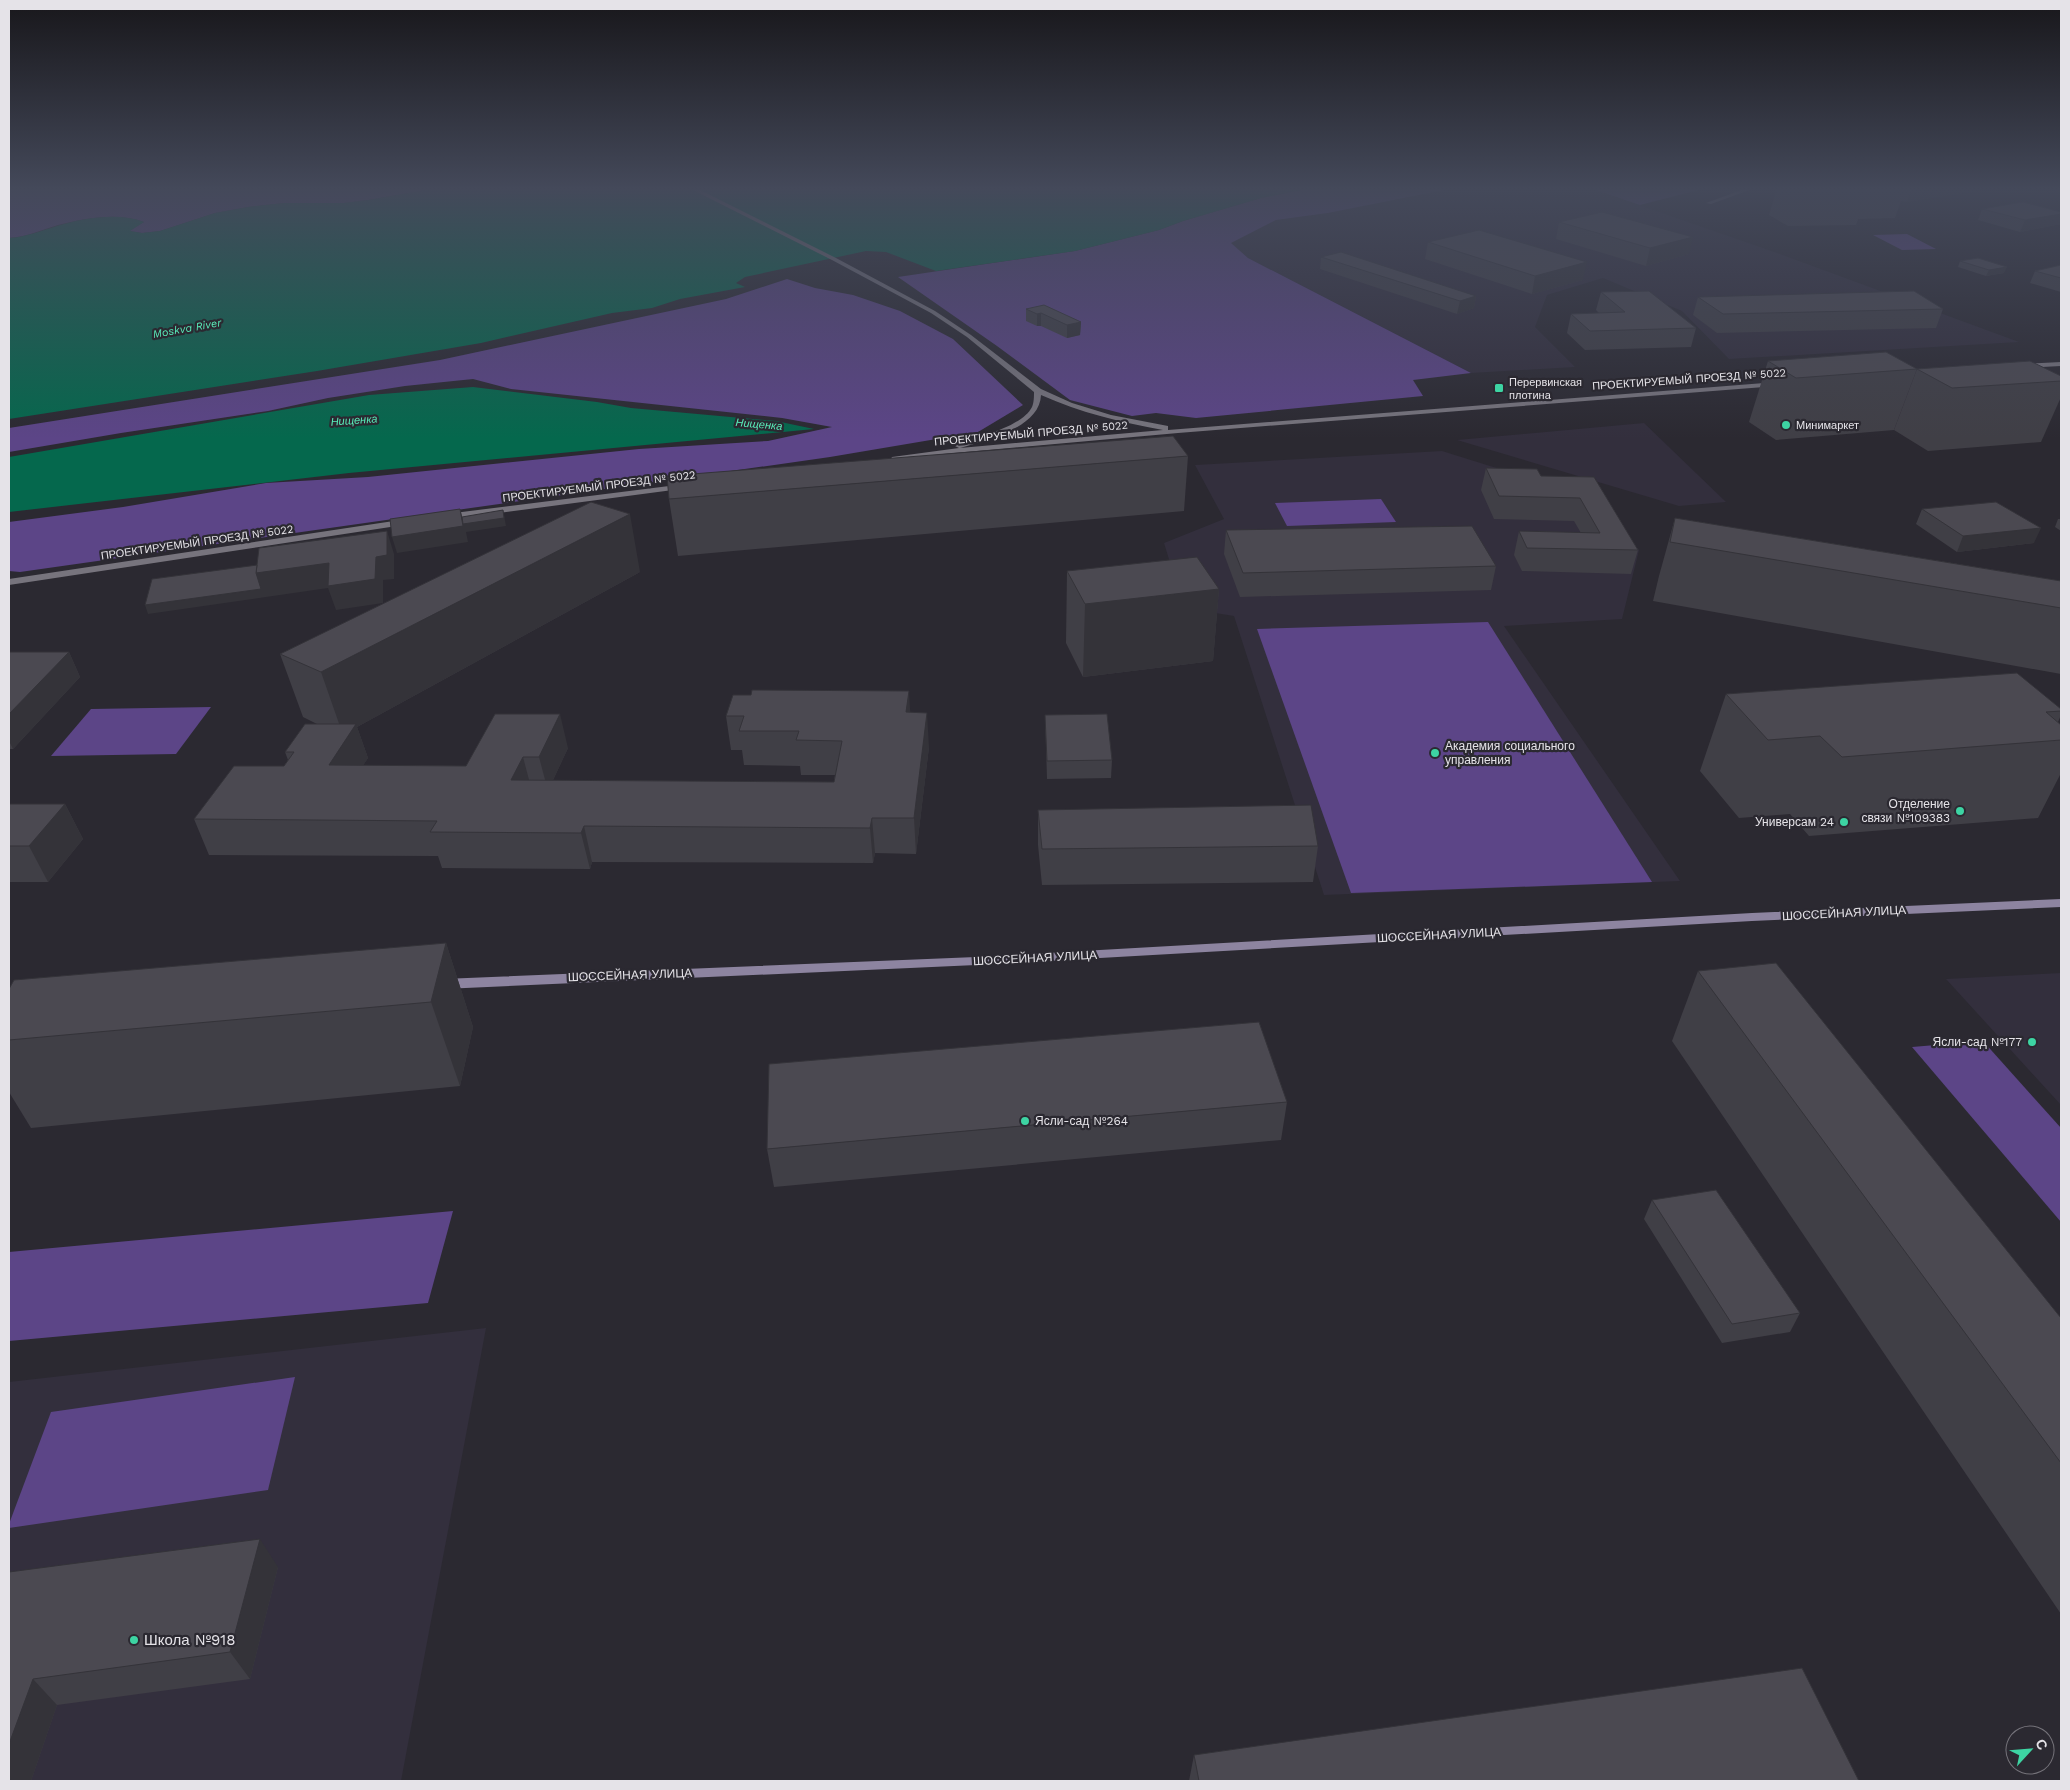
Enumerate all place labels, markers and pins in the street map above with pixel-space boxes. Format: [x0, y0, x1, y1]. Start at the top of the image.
place label: Перервинская плотина [1509, 376, 1582, 402]
marker: Перервинская плотина [1493, 382, 1505, 394]
marker: Минимаркет [1780, 419, 1792, 431]
place label: Минимаркет [1796, 419, 1859, 432]
place label: Академия социального управления [1445, 739, 1575, 767]
marker: Академия социального управления [1429, 747, 1441, 759]
place label: Отделение связи №109383 [1861, 797, 1950, 825]
marker: Отделение связи №109383 [1954, 805, 1966, 817]
place label: Универсам 24 [1755, 815, 1834, 829]
marker: Универсам 24 [1838, 816, 1850, 828]
place label: Ясли-сад №177 [1932, 1035, 2022, 1049]
marker: Ясли-сад №177 [2026, 1036, 2038, 1048]
place label: Ясли-сад №264 [1035, 1114, 1128, 1128]
marker: Ясли-сад №264 [1019, 1115, 1031, 1127]
place label: Школа №918 [144, 1631, 235, 1649]
marker: Школа №918 [128, 1634, 140, 1646]

